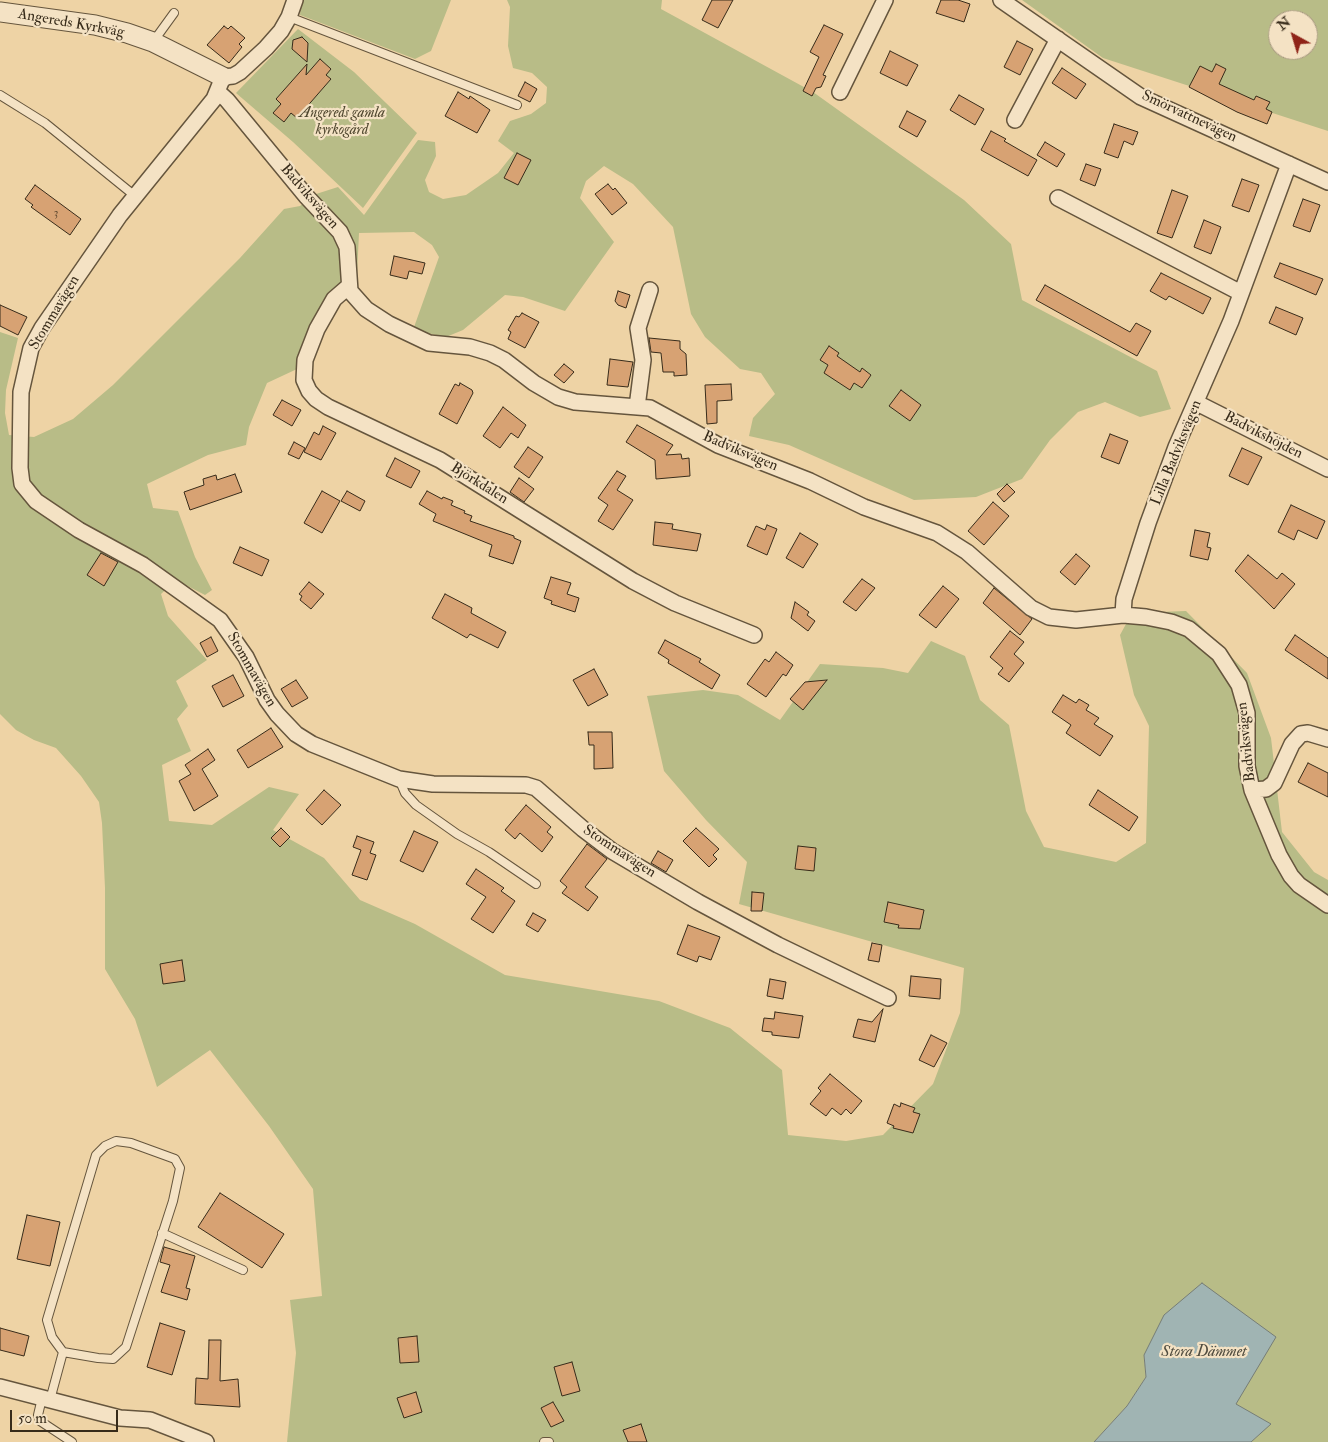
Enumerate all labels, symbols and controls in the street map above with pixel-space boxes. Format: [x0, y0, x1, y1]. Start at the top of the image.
street label: Angereds Kyrkväg [16, 6, 126, 42]
north arrow [1268, 10, 1318, 60]
text: N [1274, 13, 1294, 34]
street label: Smörvattnevägen [1138, 87, 1240, 147]
park label: Angereds gamla kyrkogård [299, 105, 385, 140]
street label: Badviksvägen [276, 161, 342, 233]
house number: 3 [54, 206, 58, 220]
street label: Stommavägen [26, 273, 84, 353]
street label: Lilla Badviksvägen [1148, 398, 1206, 508]
street label: Badvikshöjden [1221, 408, 1305, 464]
street label: Badviksvägen [700, 428, 780, 476]
street label: Björkdalen [447, 459, 511, 509]
street label: Stommavägen [222, 629, 280, 711]
street label: Badviksvägen [1234, 701, 1260, 783]
street label: Stommavägen [579, 822, 659, 882]
water label: Stora Dämmet [1161, 1343, 1247, 1363]
scale bar [12, 1400, 120, 1432]
text: 50 m [18, 1409, 47, 1428]

